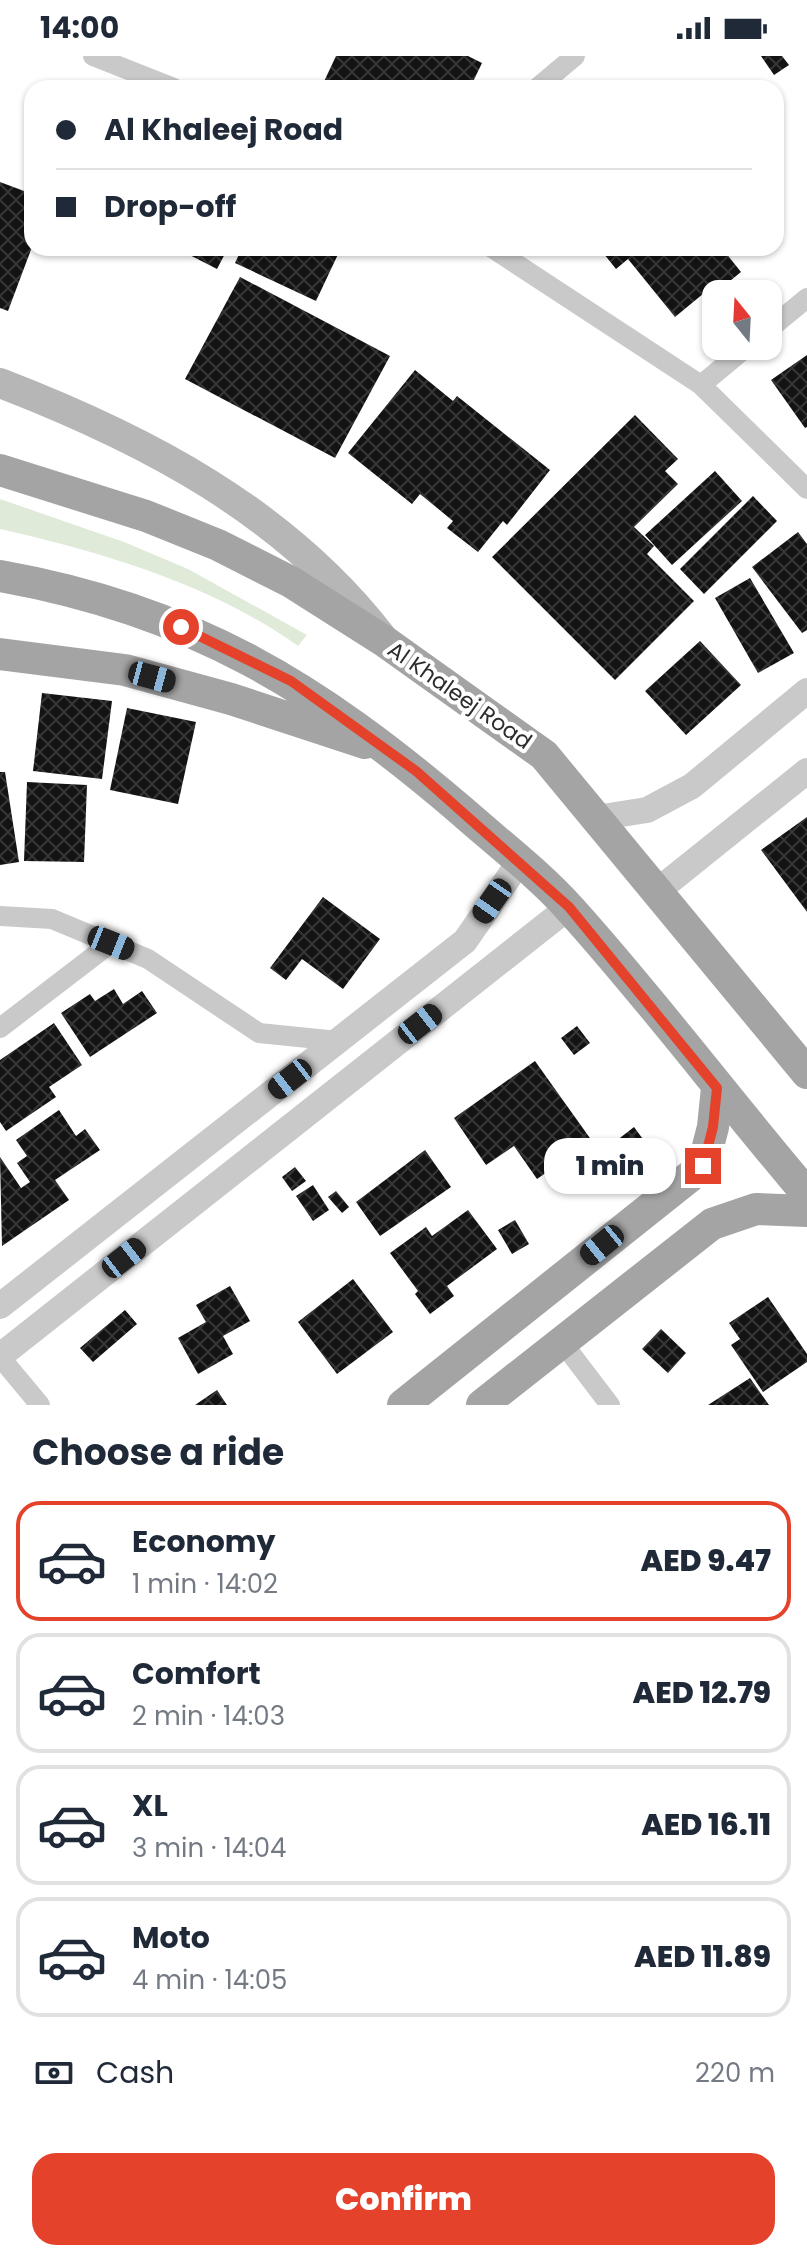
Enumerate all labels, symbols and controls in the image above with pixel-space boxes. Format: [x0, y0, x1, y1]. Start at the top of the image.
text: 14:00 [40, 6, 119, 49]
text: Al Khaleej Road [104, 108, 343, 151]
text: Drop-off [104, 185, 236, 228]
north arrow [702, 280, 782, 360]
map controls [702, 280, 782, 360]
route start [163, 609, 199, 645]
street label: Al Khaleej Road [381, 634, 538, 757]
car [126, 659, 178, 695]
car [468, 874, 516, 928]
car [84, 923, 138, 963]
car [394, 1000, 446, 1048]
car [264, 1055, 316, 1103]
callout: 1 min [543, 1138, 675, 1194]
text: 1 min [576, 1148, 644, 1184]
route end [685, 1148, 721, 1184]
car [576, 1221, 628, 1269]
car [98, 1234, 150, 1282]
text: Choose a ride [32, 1427, 284, 1478]
text: Economy [132, 1520, 276, 1563]
icon: car [36, 1525, 108, 1597]
text: AED 9.47 [641, 1539, 771, 1582]
text: 1 min · 14:02 [132, 1566, 278, 1602]
text: Comfort [132, 1652, 261, 1695]
icon: car [36, 1657, 108, 1729]
text: AED 12.79 [633, 1671, 771, 1714]
text: 2 min · 14:03 [132, 1698, 285, 1734]
text: XL [132, 1784, 168, 1827]
icon: car [36, 1789, 108, 1861]
text: AED 16.11 [641, 1803, 771, 1846]
text: 3 min · 14:04 [132, 1830, 286, 1866]
text: Moto [132, 1916, 210, 1959]
icon: car [36, 1921, 108, 1993]
text: AED 11.89 [634, 1935, 771, 1978]
text: 4 min · 14:05 [132, 1962, 287, 1998]
icon: cash [32, 2051, 76, 2095]
text: Cash [96, 2051, 174, 2094]
text: 220 m [695, 2055, 775, 2091]
button: Confirm [32, 2153, 775, 2245]

